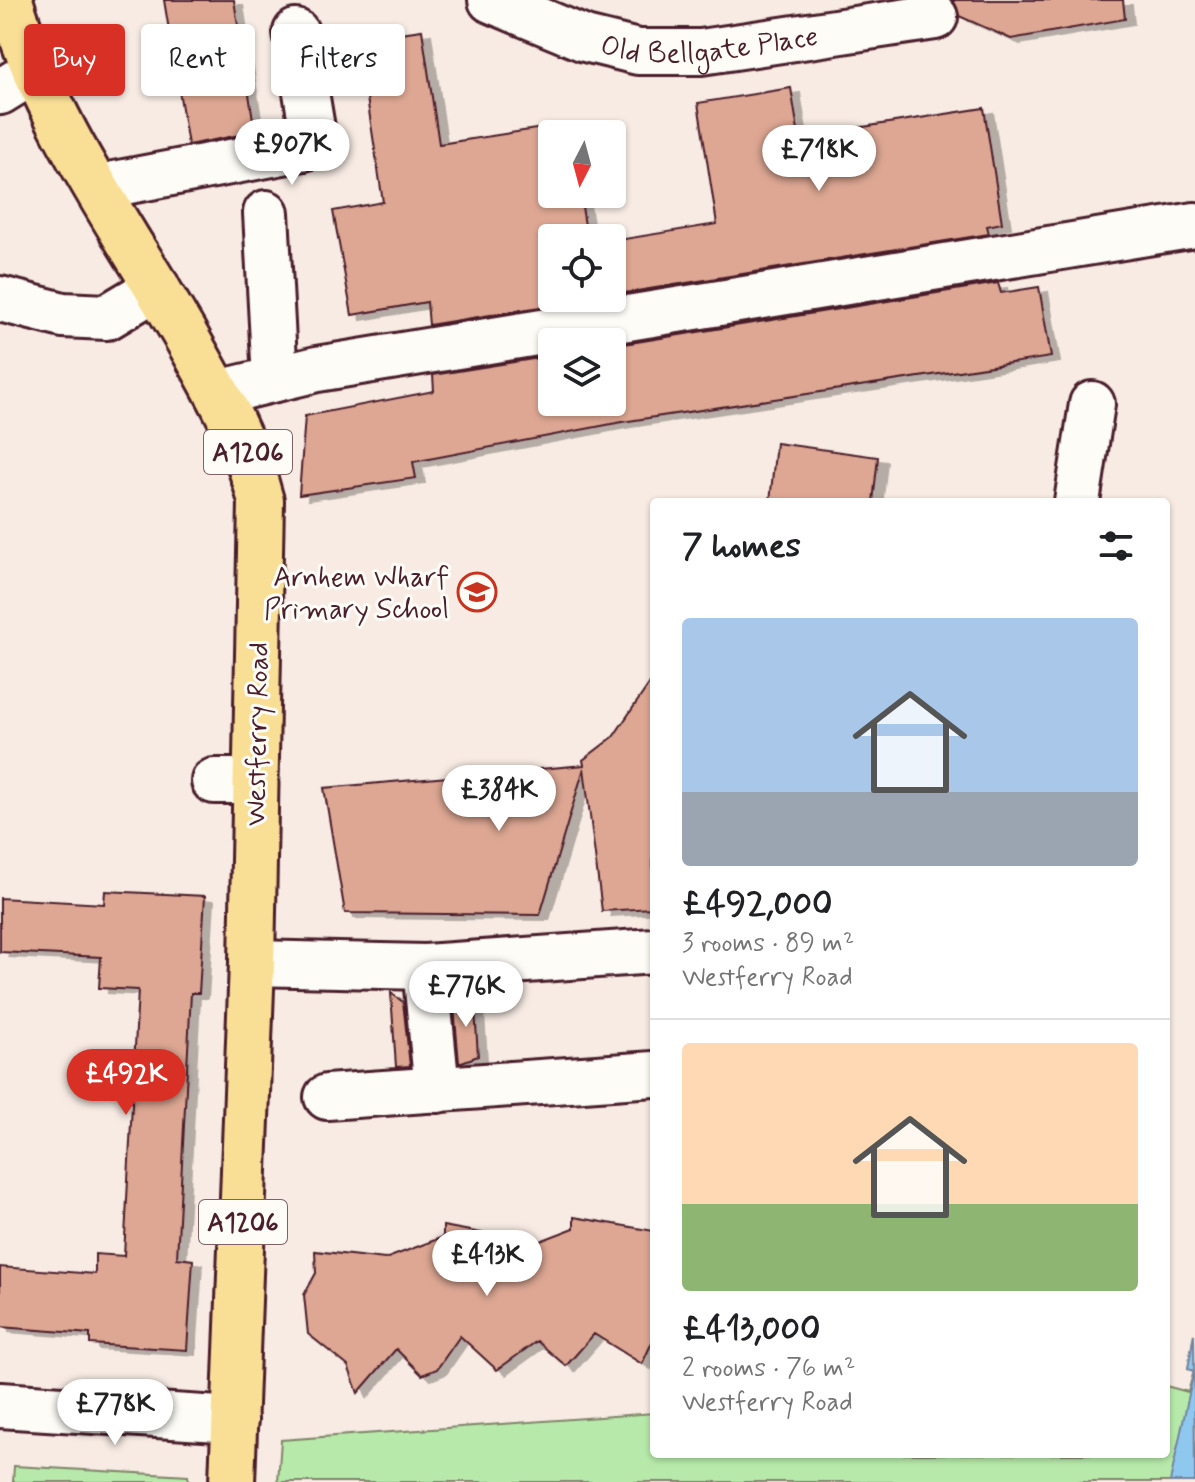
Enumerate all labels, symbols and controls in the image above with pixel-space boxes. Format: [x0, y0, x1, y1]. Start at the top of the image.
street label: Old Bellgate Place [597, 19, 821, 76]
chip: Buy [24, 24, 125, 96]
chip: Rent [141, 24, 255, 96]
chip: Filters [271, 24, 405, 96]
pin: £907K [236, 119, 348, 187]
north arrow [538, 120, 626, 208]
map controls [538, 120, 626, 416]
pin: £718K [763, 125, 875, 193]
text: £907K [253, 128, 331, 162]
text: £718K [780, 134, 858, 168]
button: locate [538, 224, 626, 312]
button: layers [538, 328, 626, 416]
road number: A1206 [204, 430, 292, 474]
text: 7 homes [682, 524, 801, 569]
icon: filters [1094, 524, 1138, 568]
place label: Arnhem Wharf Primary School [264, 560, 449, 629]
school or university icon: Arnhem Wharf Primary School [456, 571, 498, 613]
street label: Westferry Road [238, 642, 279, 826]
icon: home [838, 670, 982, 814]
pin: £384K [443, 765, 555, 833]
text: £384K [460, 774, 538, 808]
text: £492,000 [682, 882, 832, 927]
text: 3 rooms · 89 m² [682, 927, 854, 961]
pin: £776K [410, 961, 522, 1029]
text: Westferry Road [682, 961, 853, 995]
text: £776K [427, 970, 505, 1004]
pin: £492K [70, 1049, 182, 1117]
text: £492K [85, 1058, 167, 1092]
icon: home [838, 1095, 982, 1239]
road number: A1206 [199, 1200, 287, 1244]
pin: £413K [431, 1230, 543, 1298]
text: £413K [450, 1239, 524, 1273]
text: £413,000 [682, 1307, 820, 1352]
text: 2 rooms · 76 m² [682, 1352, 855, 1386]
pin: £778K [59, 1379, 171, 1447]
text: Westferry Road [682, 1386, 853, 1420]
text: £778K [75, 1388, 155, 1422]

